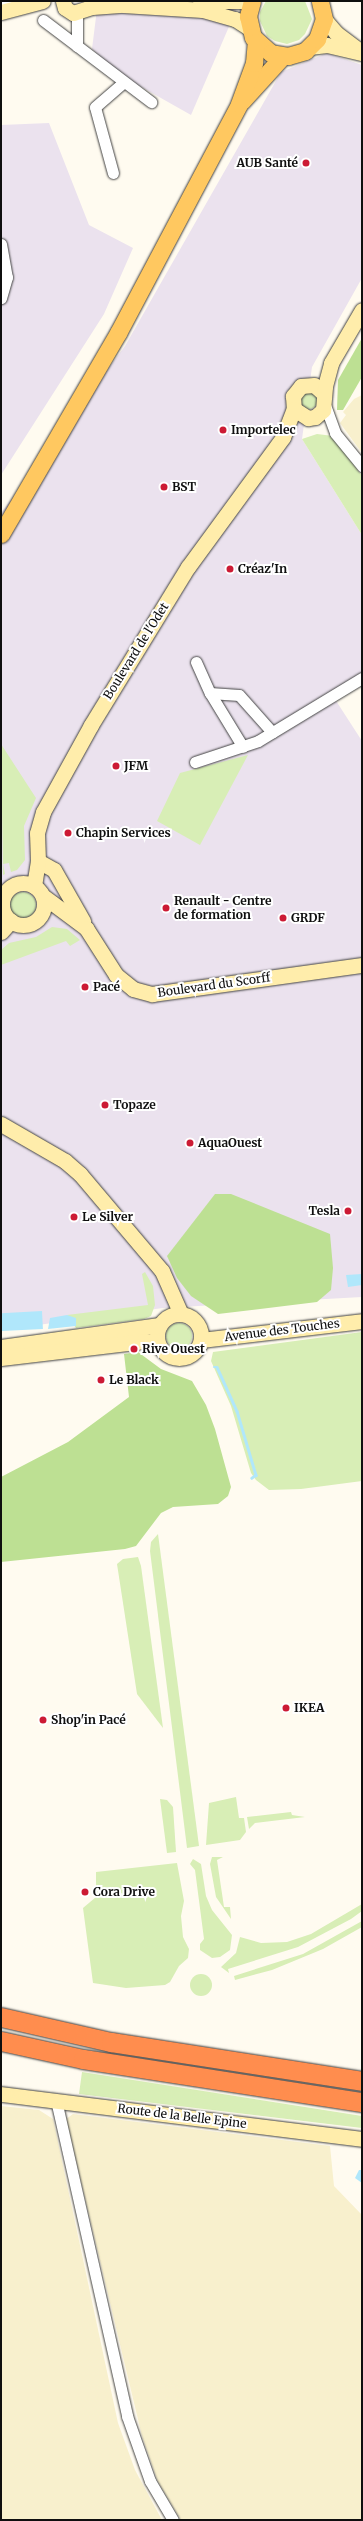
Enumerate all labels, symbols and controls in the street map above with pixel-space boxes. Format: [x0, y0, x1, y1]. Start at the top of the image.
place label: AUB Santé [237, 156, 298, 170]
marker: AUB Santé [301, 158, 311, 168]
place label: Importelec [231, 423, 296, 437]
marker: Importelec [218, 425, 228, 435]
place label: BST [172, 480, 196, 494]
marker: BST [159, 482, 169, 492]
place label: Créaz'In [238, 562, 287, 576]
marker: Créaz'In [225, 564, 235, 574]
street label: Boulevard de l'Odet [100, 600, 172, 702]
place label: JFM [124, 759, 148, 773]
marker: JFM [111, 761, 121, 771]
place label: Chapin Services [76, 826, 171, 840]
marker: Chapin Services [63, 828, 73, 838]
place label: Renault - Centre de formation [174, 894, 272, 922]
marker: Renault - Centre de formation [161, 903, 171, 913]
place label: GRDF [291, 911, 325, 925]
marker: GRDF [278, 913, 288, 923]
street label: Boulevard du Scorff [157, 970, 271, 1000]
place label: Pacé [93, 980, 120, 994]
marker: Pacé [80, 982, 90, 992]
place label: Topaze [113, 1098, 156, 1112]
marker: Topaze [100, 1100, 110, 1110]
place label: AquaOuest [198, 1136, 262, 1150]
marker: AquaOuest [185, 1138, 195, 1148]
place label: Tesla [309, 1204, 340, 1218]
marker: Tesla [343, 1206, 353, 1216]
place label: Le Silver [82, 1210, 133, 1224]
marker: Le Silver [69, 1212, 79, 1222]
street label: Avenue des Touches [224, 1316, 340, 1344]
place label: Rive Ouest [142, 1342, 205, 1356]
marker: Rive Ouest [129, 1344, 139, 1354]
place label: Le Black [109, 1373, 159, 1387]
marker: Le Black [96, 1375, 106, 1385]
place label: IKEA [294, 1701, 325, 1715]
marker: IKEA [281, 1703, 291, 1713]
place label: Shop'in Pacé [51, 1713, 126, 1727]
marker: Shop'in Pacé [38, 1715, 48, 1725]
place label: Cora Drive [93, 1885, 155, 1899]
marker: Cora Drive [80, 1887, 90, 1897]
street label: Route de la Belle Epine [117, 2101, 247, 2131]

